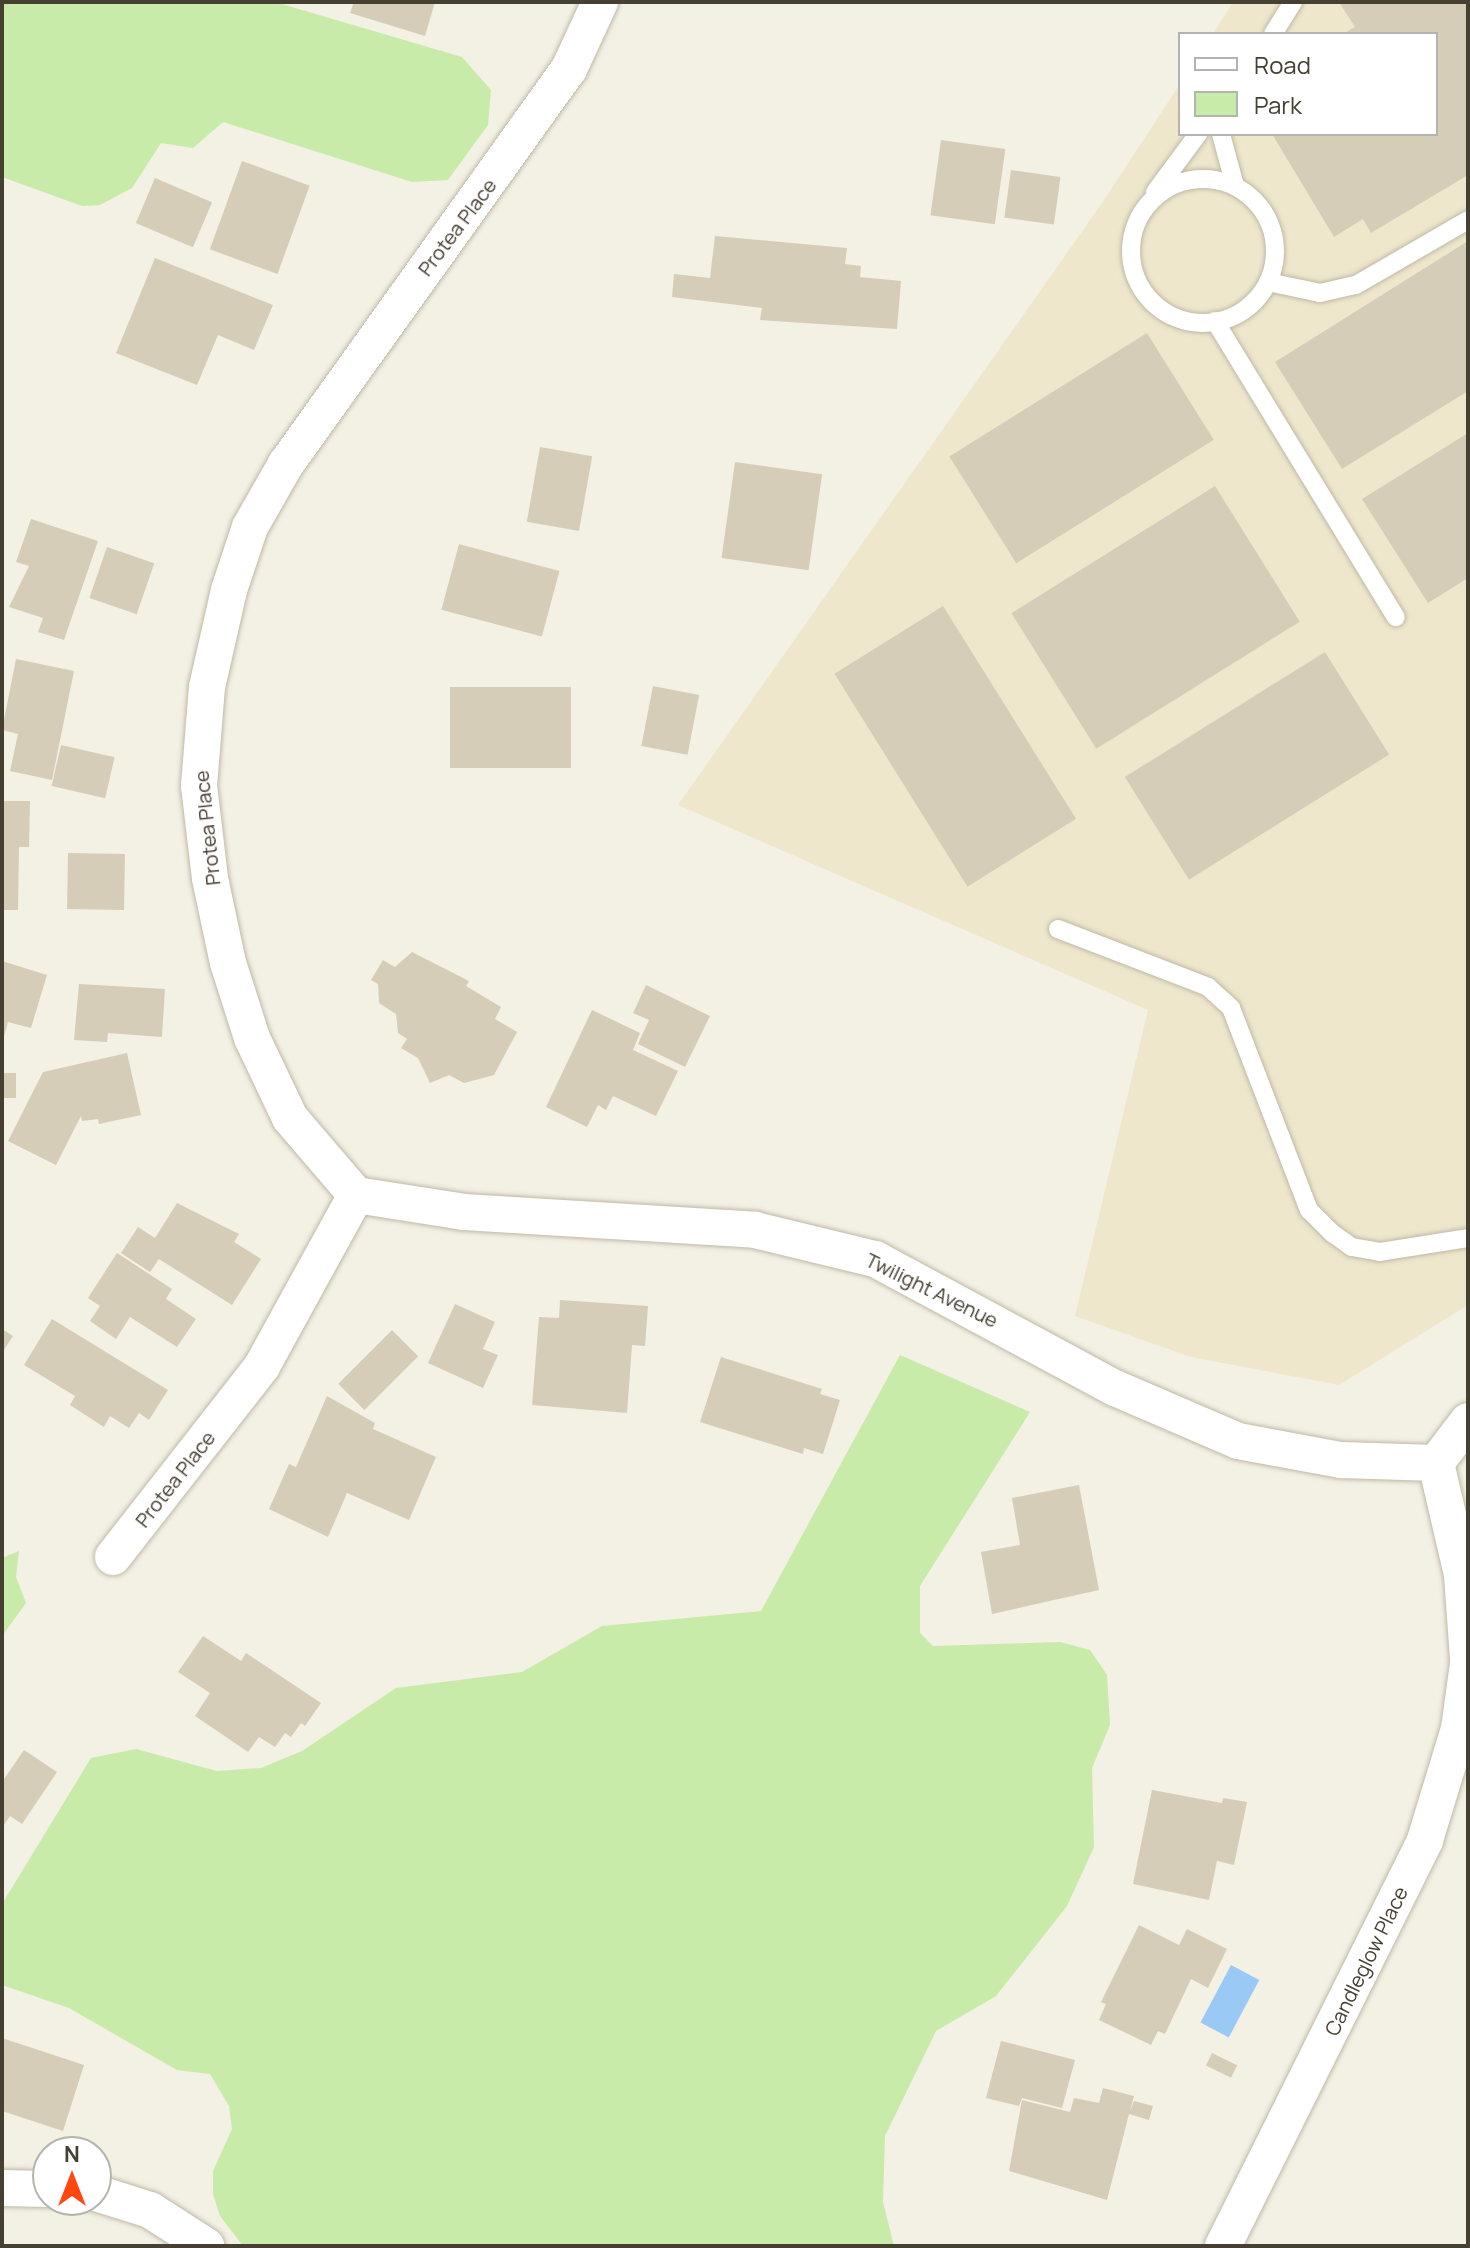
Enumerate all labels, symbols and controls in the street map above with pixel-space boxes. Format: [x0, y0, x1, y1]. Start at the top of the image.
legend [1178, 32, 1438, 136]
text: Road [1254, 48, 1311, 81]
text: Park [1254, 88, 1302, 121]
street label: Protea Place [413, 174, 501, 280]
street label: Protea Place [189, 769, 225, 887]
street label: Twilight Avenue [862, 1248, 1002, 1332]
street label: Protea Place [130, 1426, 220, 1532]
street label: Candleglow Place [1319, 1882, 1413, 2040]
north arrow [32, 2136, 112, 2216]
text: N [64, 2139, 80, 2169]

